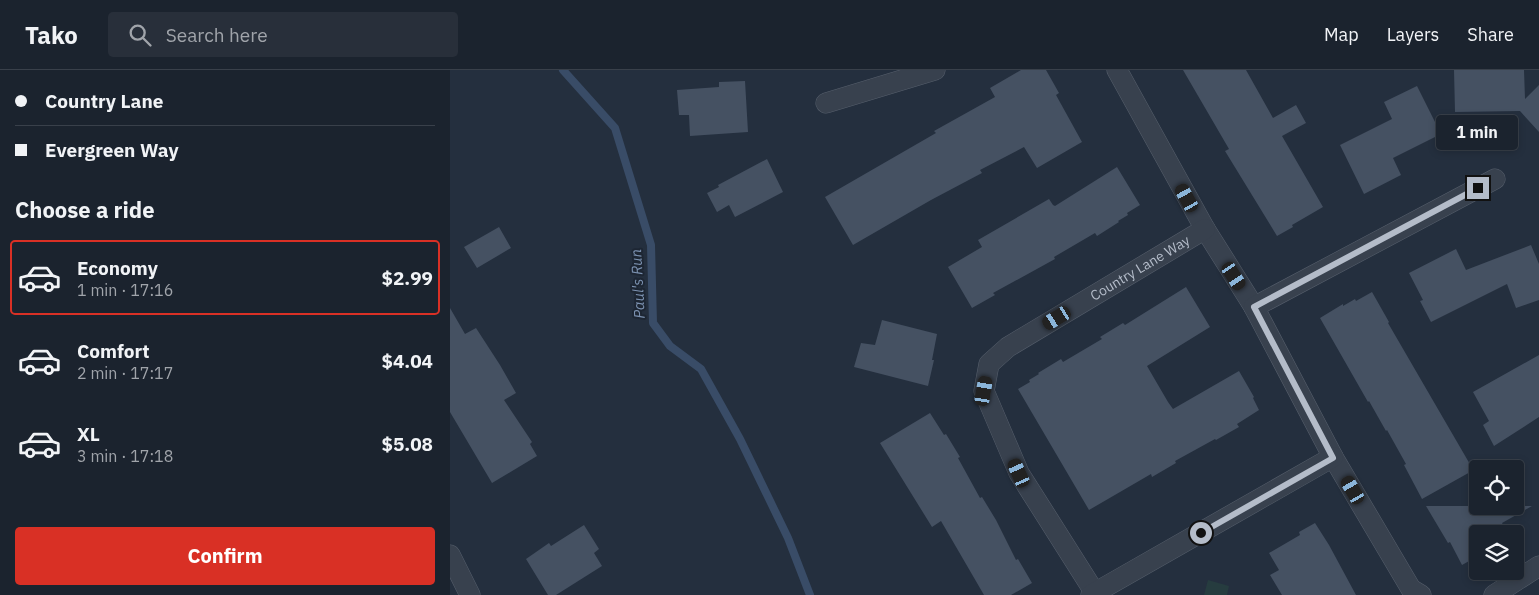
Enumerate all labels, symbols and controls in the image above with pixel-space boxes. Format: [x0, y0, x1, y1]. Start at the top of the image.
search box [108, 12, 458, 57]
text: Tako [25, 19, 78, 51]
icon: search [126, 21, 154, 49]
text: Search here [166, 23, 268, 47]
text: Map [1324, 23, 1359, 46]
text: Layers [1387, 23, 1439, 46]
text: Share [1467, 23, 1514, 46]
text: Country Lane [45, 89, 163, 113]
callout: 1 min [1437, 116, 1519, 150]
text: 1 min [1456, 122, 1498, 142]
text: Evergreen Way [45, 138, 179, 162]
route end [1467, 177, 1489, 199]
car [1173, 181, 1200, 215]
text: Choose a ride [15, 195, 155, 224]
street label: Country Lane Way [1087, 231, 1193, 305]
water label: Paul's Run [626, 249, 649, 319]
icon: car [17, 255, 62, 300]
text: Economy [77, 256, 158, 280]
car [1219, 259, 1248, 293]
text: $2.99 [381, 266, 433, 290]
text: 1 min · 17:16 [77, 280, 173, 300]
car [1040, 304, 1073, 332]
icon: car [17, 338, 62, 383]
text: Comfort [77, 339, 150, 363]
text: $4.04 [381, 349, 433, 373]
text: 2 min · 17:17 [77, 363, 173, 383]
car [974, 375, 993, 407]
icon: car [17, 421, 62, 466]
text: XL [77, 422, 100, 446]
text: $5.08 [381, 432, 433, 456]
text: 3 min · 17:18 [77, 446, 173, 466]
car [1006, 456, 1031, 490]
map controls [1469, 460, 1524, 580]
button: locate [1469, 460, 1524, 515]
car [1339, 473, 1366, 507]
route start [1190, 522, 1212, 544]
button: layers [1469, 525, 1524, 580]
button: Confirm [15, 527, 435, 585]

